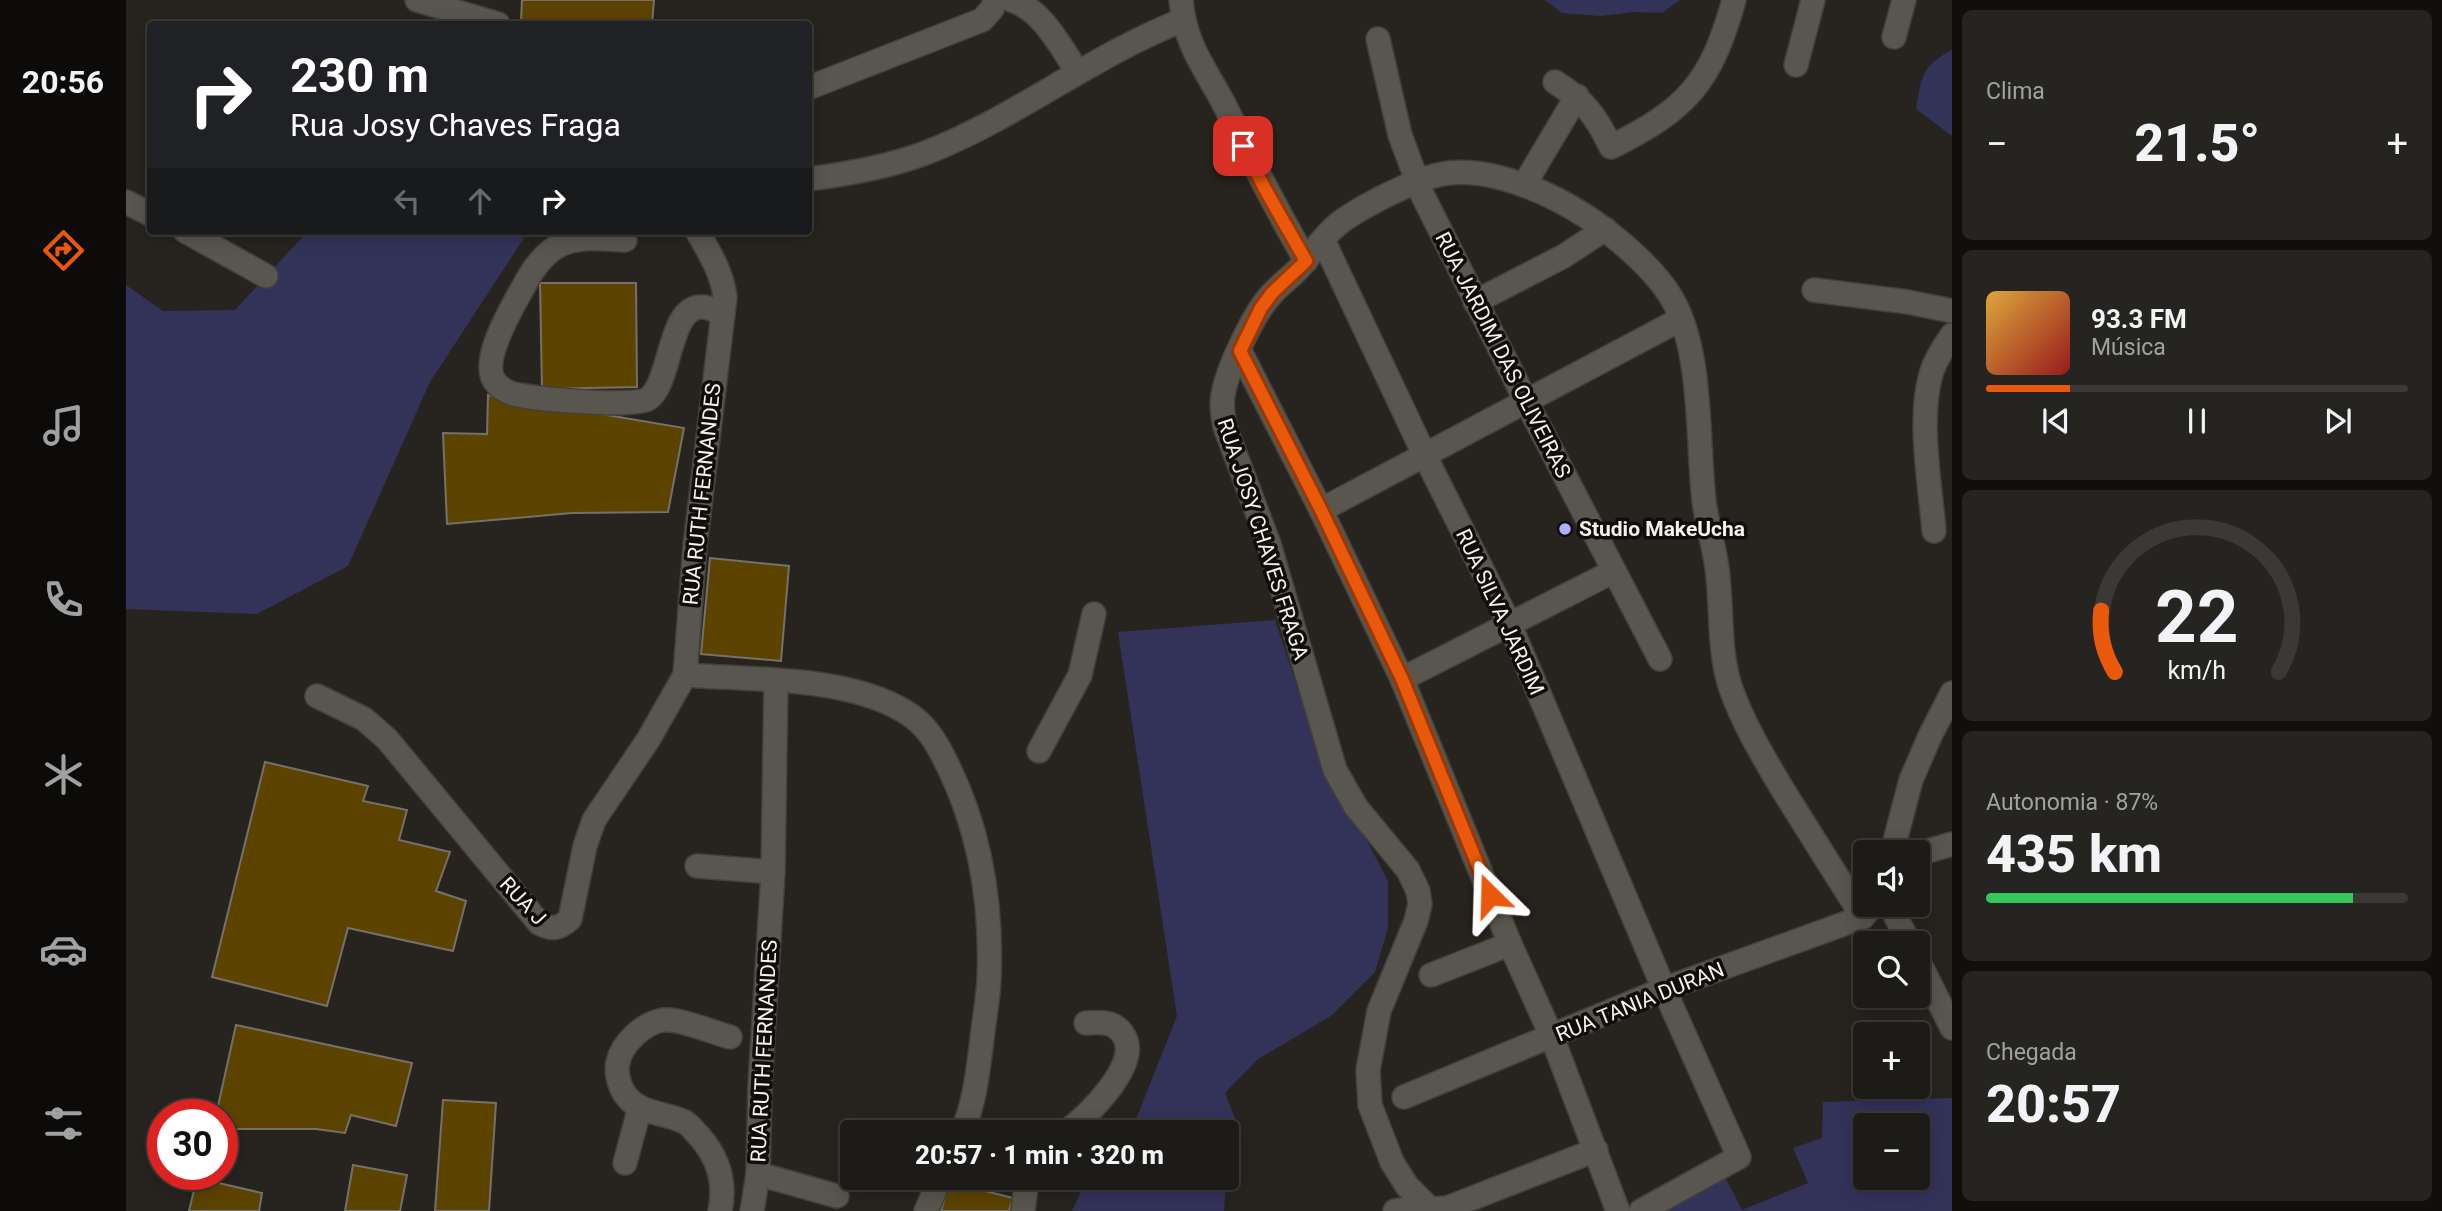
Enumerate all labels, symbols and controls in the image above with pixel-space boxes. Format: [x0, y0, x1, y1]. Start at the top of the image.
text: 230 m [290, 47, 429, 104]
icon: right [175, 49, 266, 140]
text: 20:56 [22, 63, 104, 101]
text: Clima [1986, 78, 2045, 105]
text: Rua Josy Chaves Fraga [290, 106, 621, 144]
text: 21.5° [2134, 113, 2260, 174]
pin [1213, 116, 1273, 176]
text: − [1986, 122, 2008, 166]
text: + [2386, 122, 2408, 166]
icon: arrive [1224, 127, 1262, 165]
icon: left [388, 182, 426, 220]
icon: ahead [461, 182, 499, 220]
icon: right [534, 182, 572, 220]
icon: directions [39, 226, 88, 275]
street label: RUA JARDIM DAS OLIVEIRAS [1430, 228, 1576, 482]
text: 93.3 FM [2091, 304, 2187, 334]
text: Música [2091, 334, 2166, 361]
street label: RUA RUTH FERNANDES [678, 382, 726, 606]
icon: music [39, 401, 88, 450]
icon: previous [2037, 402, 2075, 440]
icon: pause [2178, 402, 2216, 440]
icon: next [2319, 402, 2357, 440]
street label: RUA JOSY CHAVES FRAGA [1213, 415, 1313, 663]
place label: Studio MakeUcha [1579, 517, 1745, 541]
marker: Studio MakeUcha [1557, 521, 1573, 537]
street label: RUA SILVA JARDIM [1451, 525, 1549, 699]
text: 22 [2155, 574, 2239, 660]
icon: phone [39, 575, 88, 624]
text: km/h [2168, 655, 2226, 684]
icon: climate [39, 750, 88, 799]
text: Autonomia · 87% [1986, 789, 2158, 816]
text: 435 km [1986, 824, 2162, 885]
map controls [1853, 840, 1930, 1190]
button: sound [1853, 840, 1930, 917]
position arrow [1453, 858, 1527, 932]
street label: RUA J [495, 872, 551, 930]
icon: car [39, 925, 88, 974]
button: search [1853, 931, 1930, 1008]
street label: RUA RUTH FERNANDES [746, 939, 782, 1163]
street label: RUA TANIA DURAN [1552, 957, 1728, 1047]
button: + [1853, 1022, 1930, 1099]
text: Chegada [1986, 1039, 2077, 1066]
text: 20:57 [1986, 1074, 2121, 1135]
icon: filters [39, 1099, 88, 1148]
speed limit sign: 30 [147, 1099, 238, 1190]
button: − [1853, 1113, 1930, 1190]
text: 20:57 · 1 min · 320 m [915, 1140, 1164, 1170]

